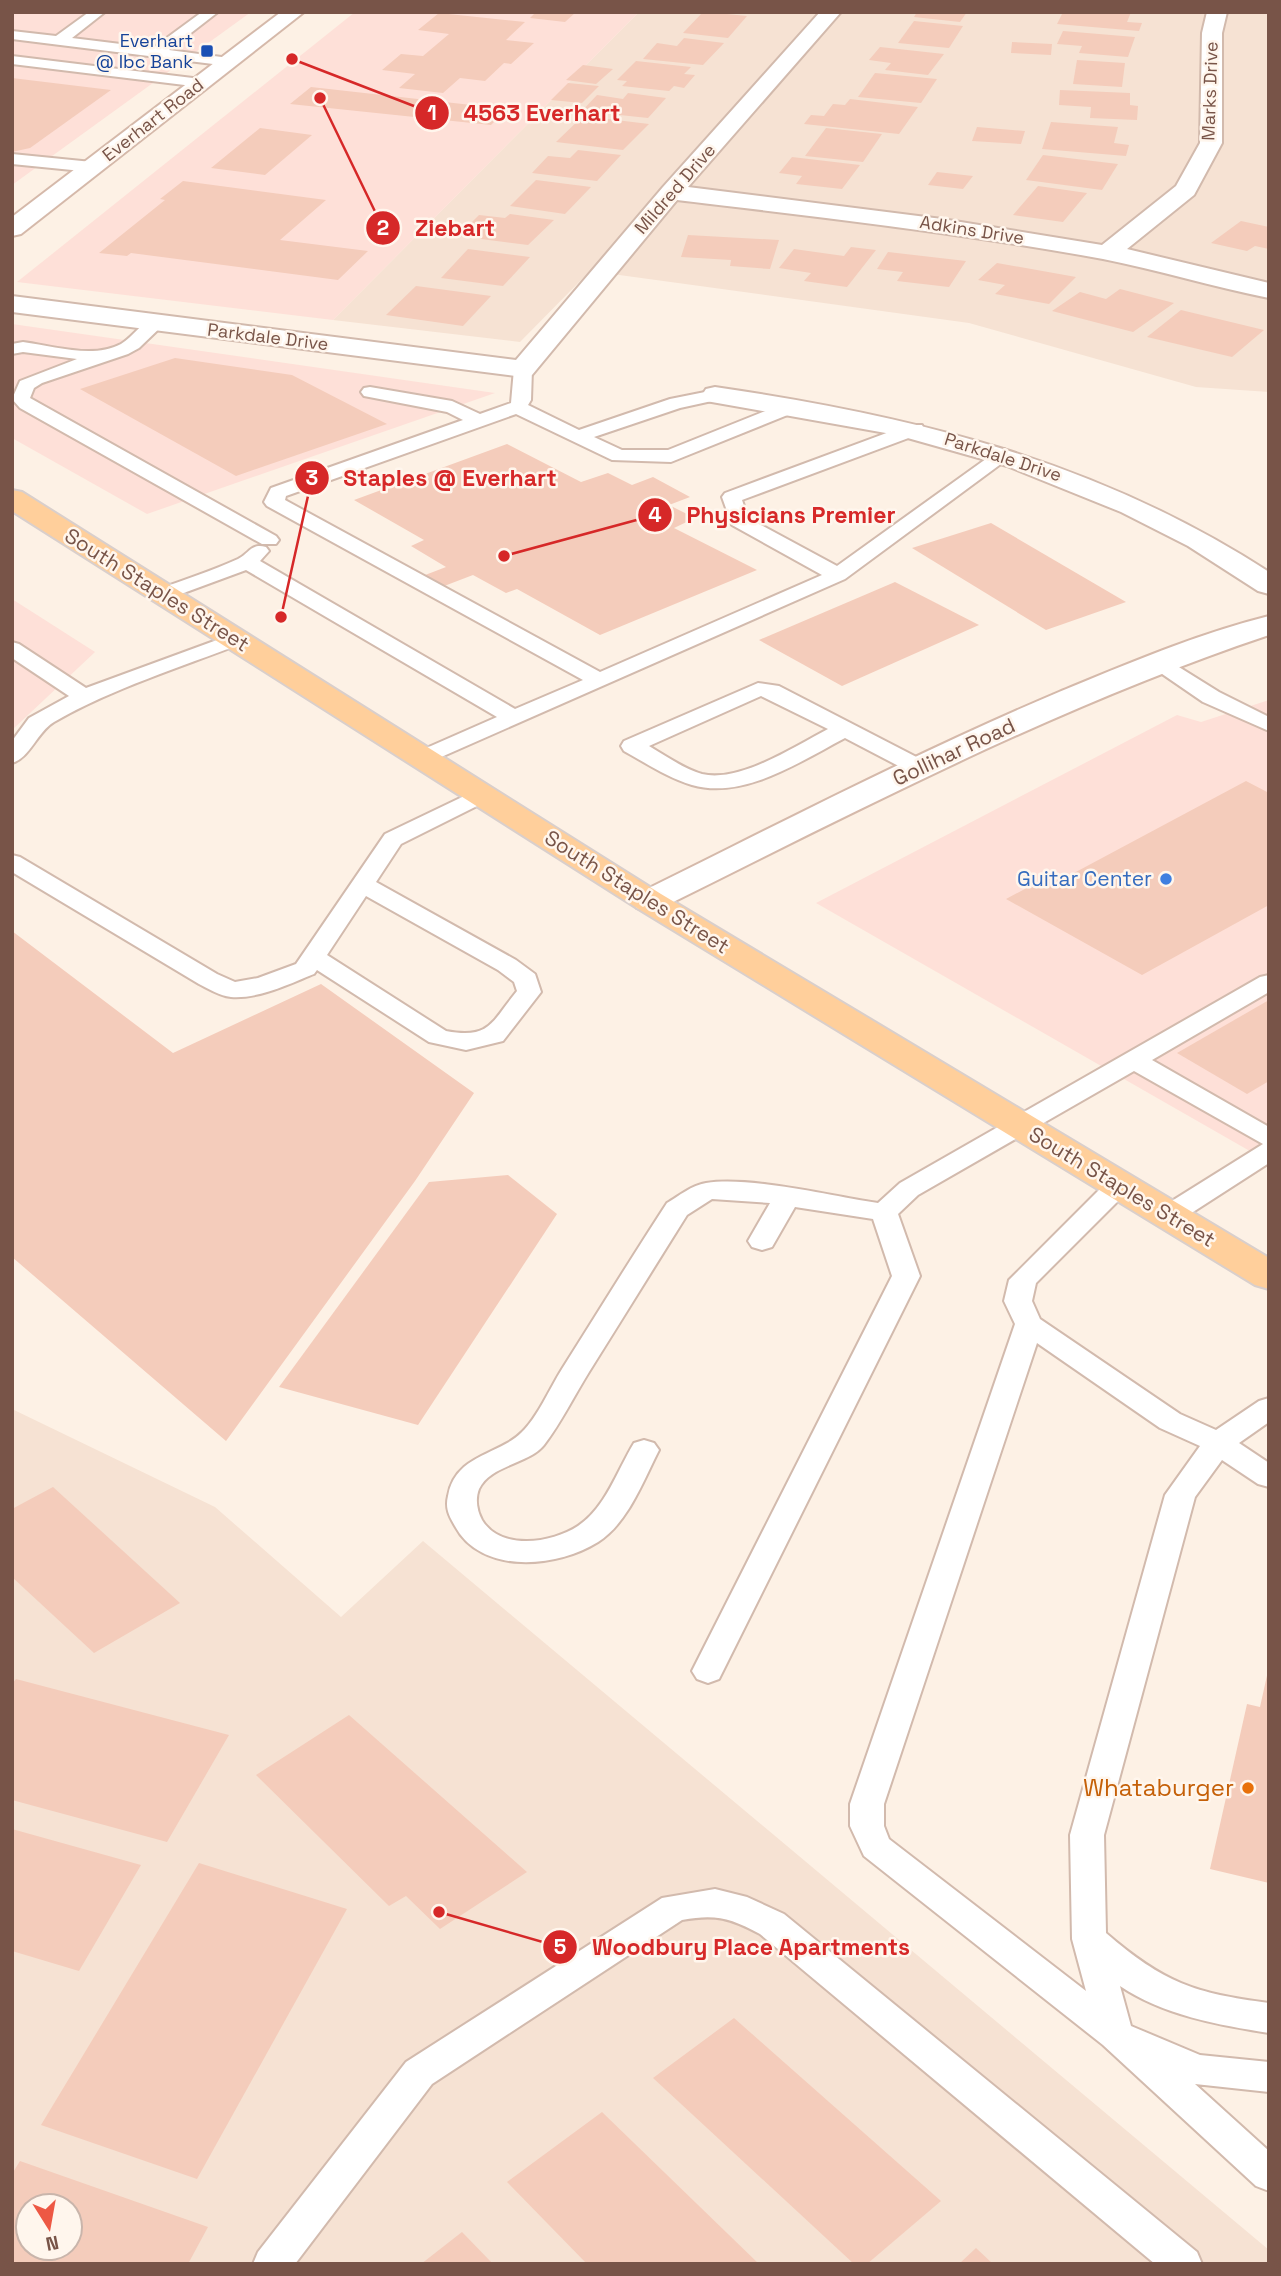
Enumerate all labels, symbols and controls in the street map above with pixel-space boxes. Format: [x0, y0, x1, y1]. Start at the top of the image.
place label: Everhart @ Ibc Bank [96, 29, 193, 73]
street label: Marks Drive [1196, 41, 1223, 141]
marker: Everhart @ Ibc Bank [199, 43, 215, 59]
street label: Everhart Road [97, 73, 208, 166]
callout: 4563 Everhart [414, 91, 634, 135]
text: 4563 Everhart [464, 98, 620, 128]
text: 1 [427, 99, 437, 126]
street label: Mildred Drive [629, 139, 720, 239]
callout: Ziebart [366, 206, 509, 250]
street label: Adkins Drive [918, 210, 1026, 249]
text: Ziebart [415, 213, 495, 243]
text: 2 [377, 214, 389, 241]
street label: Parkdale Drive [206, 318, 330, 355]
street label: Parkdale Drive [942, 427, 1065, 486]
callout: Staples @ Everhart [294, 456, 571, 500]
text: Staples @ Everhart [343, 463, 557, 493]
text: 3 [306, 464, 318, 491]
callout: Physicians Premier [637, 493, 909, 537]
text: Physicians Premier [686, 500, 896, 530]
text: 4 [648, 501, 662, 528]
street label: South Staples Street [60, 522, 255, 657]
street label: Gollihar Road [888, 711, 1019, 792]
street label: South Staples Street [540, 824, 735, 959]
place label: Guitar Center [1017, 865, 1152, 892]
marker: Guitar Center [1158, 871, 1174, 887]
street label: South Staples Street [1024, 1120, 1220, 1253]
place label: Whataburger [1083, 1772, 1234, 1803]
marker: Whataburger [1240, 1780, 1256, 1796]
callout: Woodbury Place Apartments [543, 1925, 924, 1969]
text: Woodbury Place Apartments [592, 1932, 910, 1962]
text: 5 [554, 1933, 566, 1960]
north arrow [14, 2192, 84, 2262]
text: N [44, 2230, 61, 2257]

